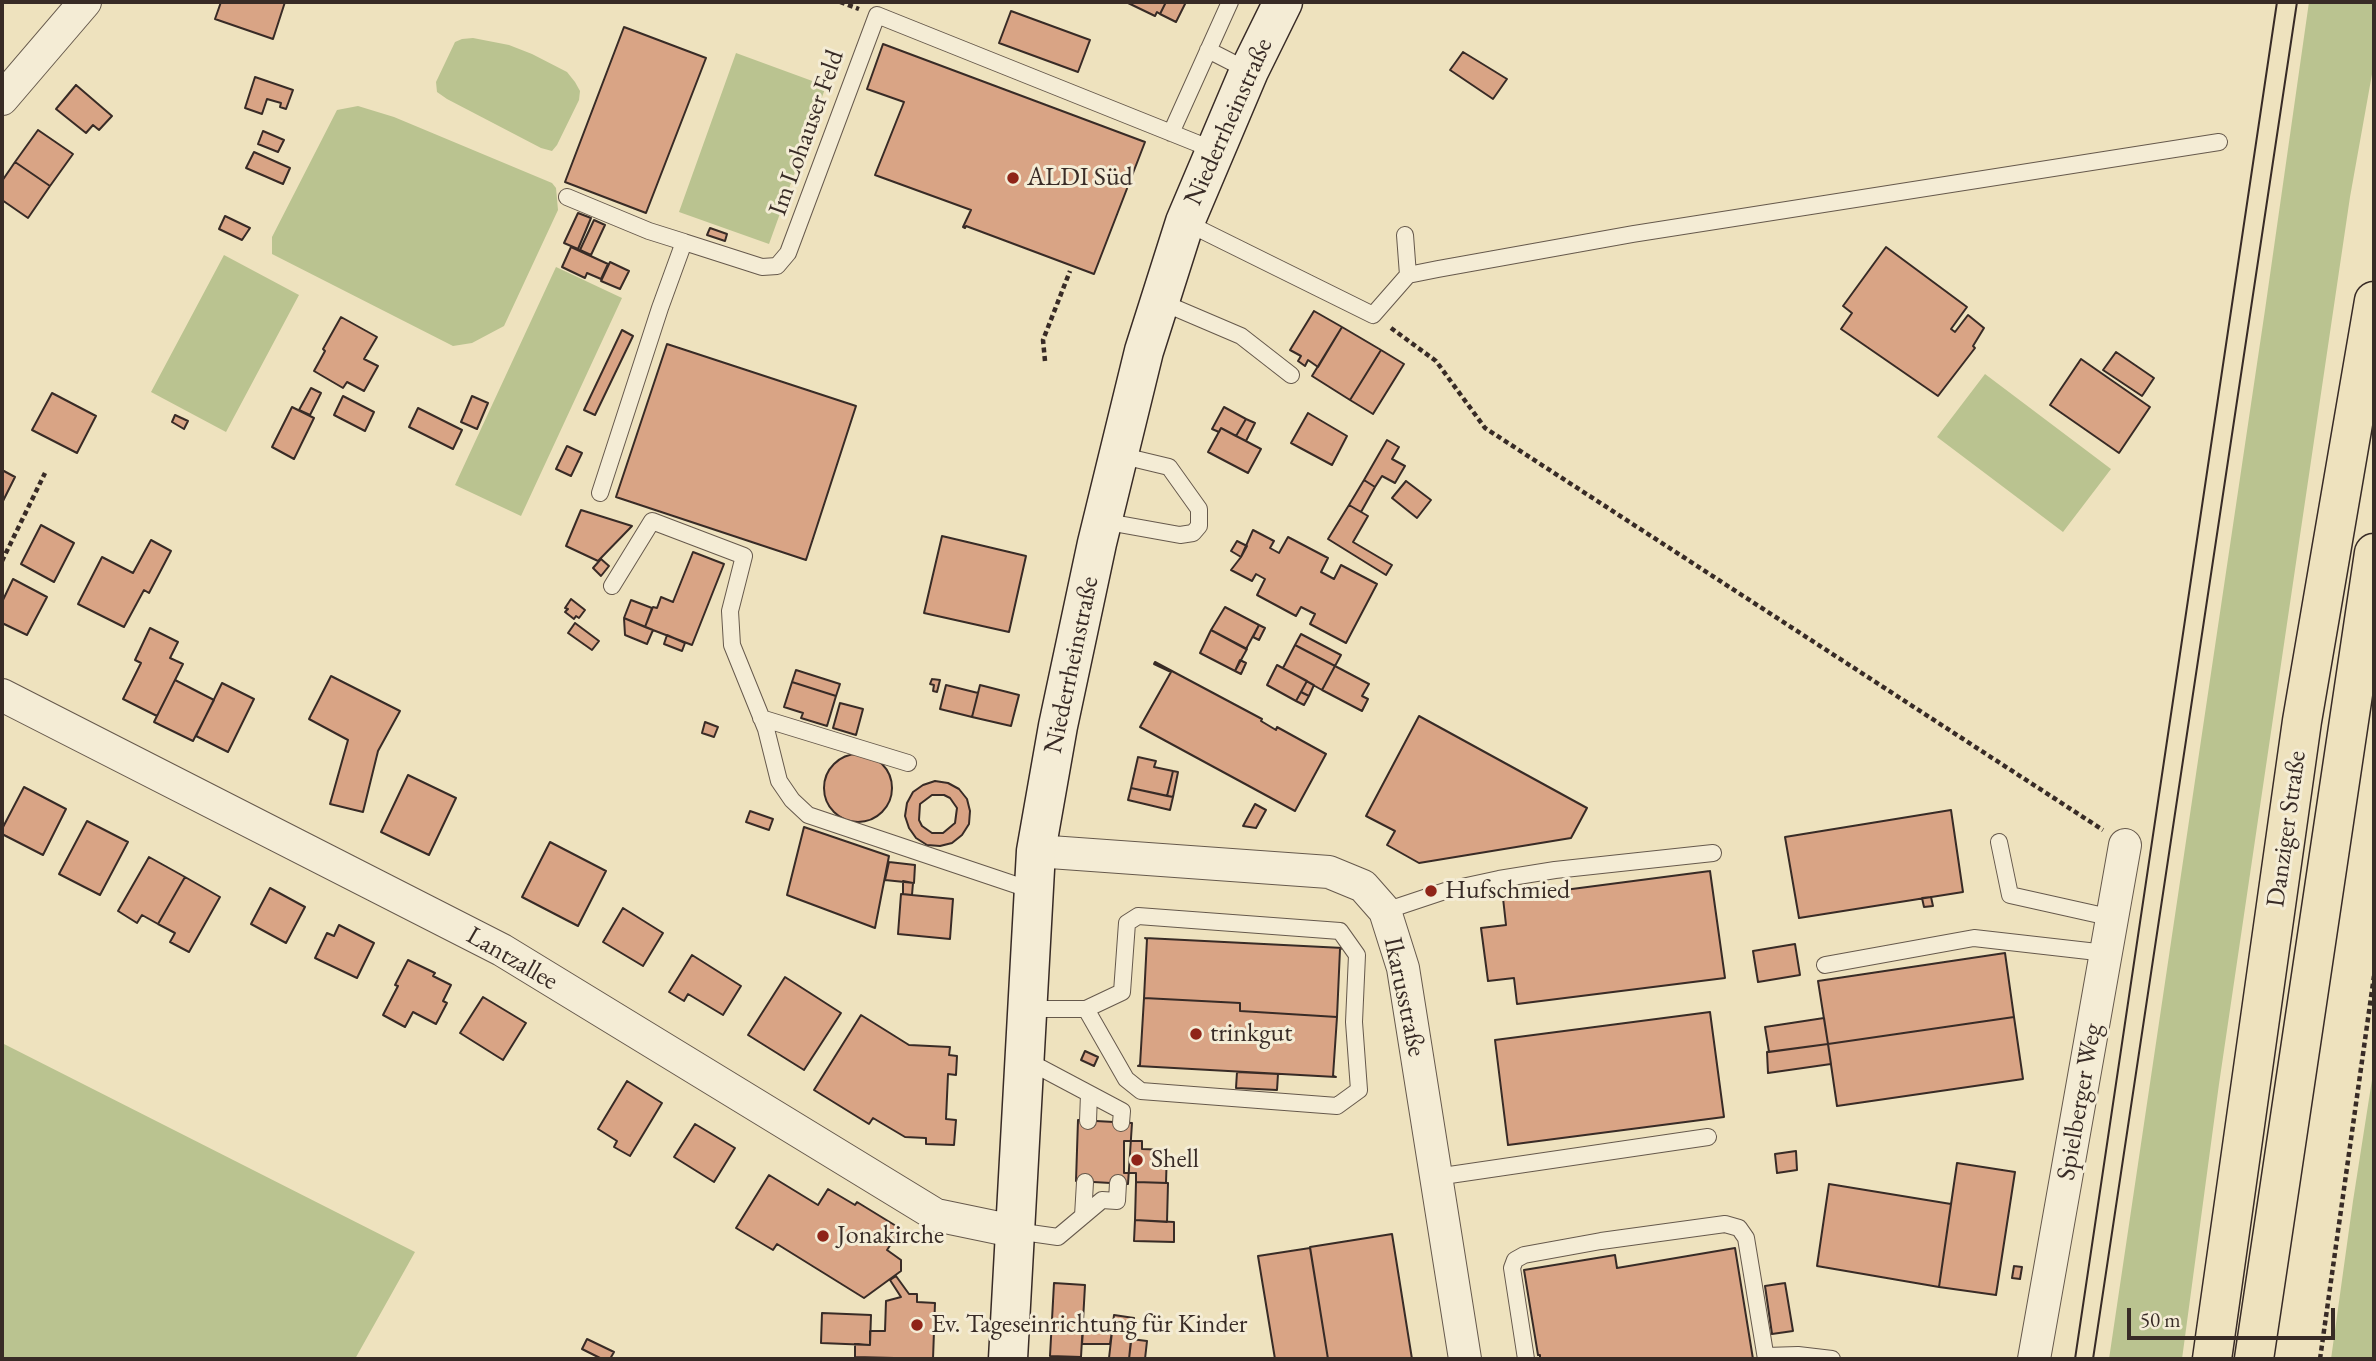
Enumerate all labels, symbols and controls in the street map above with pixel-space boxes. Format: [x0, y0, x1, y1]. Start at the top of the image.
street label: Niederrheinstraße [1178, 33, 1280, 211]
street label: Im Lohauser Feld [763, 46, 851, 220]
place label: ALDI Süd [1027, 162, 1133, 194]
marker: ALDI Süd [1005, 170, 1021, 186]
street label: Niederrheinstraße [1038, 574, 1106, 756]
street label: Danziger Straße [2261, 749, 2313, 909]
place label: Hufschmied [1445, 875, 1570, 907]
marker: Hufschmied [1423, 883, 1439, 899]
street label: Lantzallee [461, 920, 563, 998]
street label: Ikarusstraße [1376, 935, 1432, 1059]
place label: trinkgut [1210, 1018, 1292, 1050]
street label: Spielberger Weg [2051, 1021, 2109, 1183]
marker: trinkgut [1188, 1026, 1204, 1042]
place label: Shell [1151, 1144, 1199, 1176]
marker: Shell [1129, 1152, 1145, 1168]
place label: Jonakirche [837, 1220, 944, 1252]
marker: Jonakirche [815, 1228, 831, 1244]
scale bar [2131, 1294, 2339, 1338]
text: 50 m [2140, 1306, 2181, 1333]
place label: Ev. Tageseinrichtung für Kinder [931, 1309, 1248, 1341]
marker: Ev. Tageseinrichtung für Kinder [909, 1317, 925, 1333]

